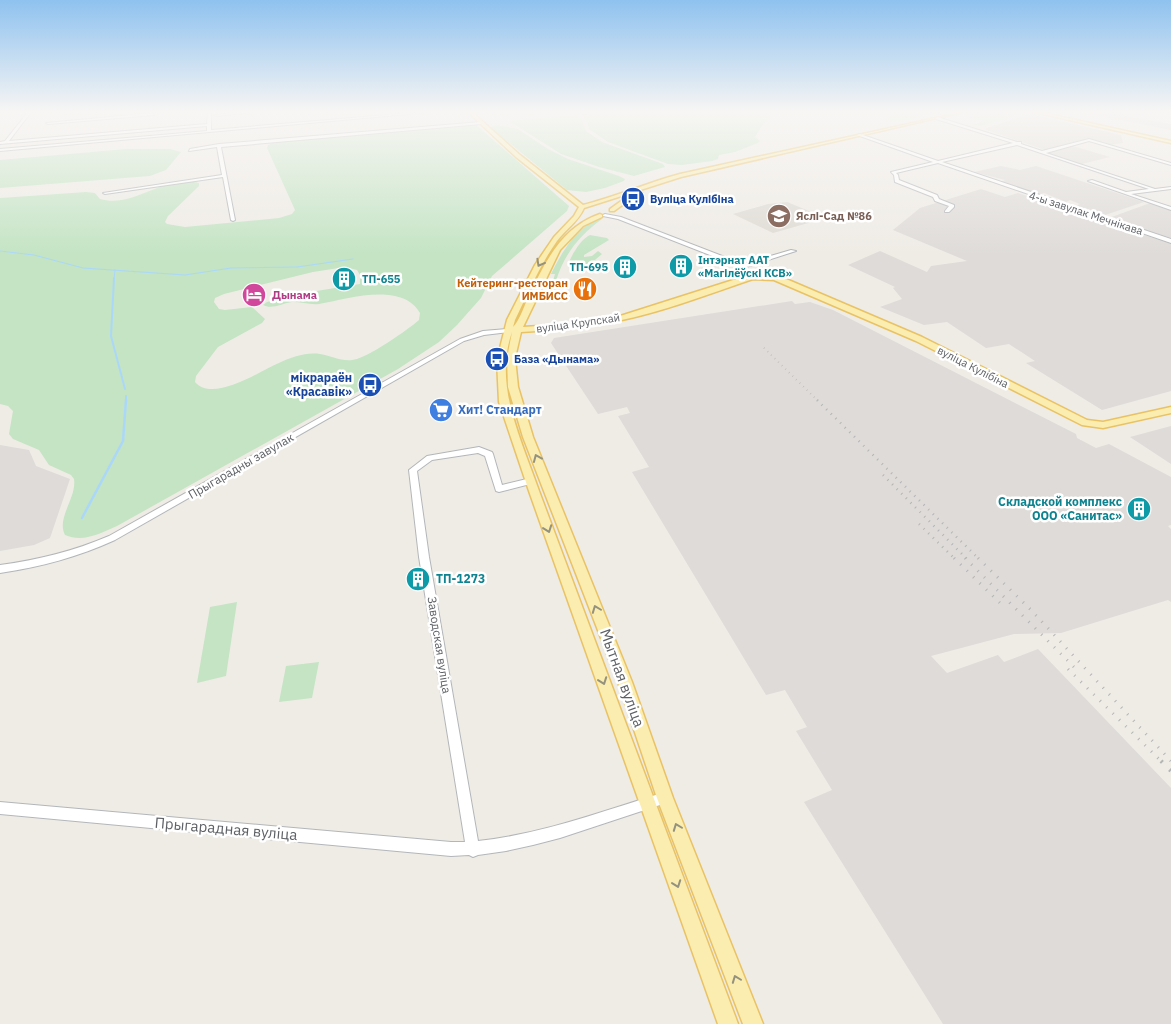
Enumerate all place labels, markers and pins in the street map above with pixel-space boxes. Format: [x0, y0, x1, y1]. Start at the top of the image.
bus stop icon: Вуліца Кулібіна [620, 186, 646, 212]
place label: Вуліца Кулібіна [650, 192, 734, 206]
school or university icon: Яслі-Сад №86 [766, 203, 792, 229]
place label: Яслі-Сад №86 [796, 209, 872, 223]
building icon: Інтэрнат ААТ «Магілёўскі КСВ» [668, 253, 694, 279]
place label: Інтэрнат ААТ «Магілёўскі КСВ» [698, 253, 792, 280]
building icon: ТП-695 [612, 254, 638, 280]
place label: ТП-695 [570, 260, 608, 274]
building icon: ТП-655 [331, 266, 357, 292]
place label: ТП-655 [362, 272, 401, 286]
place label: Кейтеринг-ресторан ИМБИСС [457, 276, 568, 303]
restaurant icon: Кейтеринг-ресторан ИМБИСС [572, 276, 598, 302]
hotel icon: Дынама [241, 282, 267, 308]
place label: Дынама [272, 288, 317, 302]
bus stop icon: База «Дынама» [484, 346, 510, 372]
place label: База «Дынама» [514, 352, 600, 366]
place label: мікрараён «Красавік» [286, 370, 352, 399]
bus stop icon: мікрараён «Красавік» [357, 372, 383, 398]
supermarket icon: Хит! Стандарт [428, 397, 454, 423]
place label: Хит! Стандарт [458, 402, 542, 417]
place label: Складской комплекс ООО «Санитас» [998, 494, 1122, 523]
building icon: Складской комплекс ООО «Санитас» [1126, 496, 1152, 522]
building icon: ТП-1273 [405, 566, 431, 592]
place label: ТП-1273 [436, 571, 485, 586]

